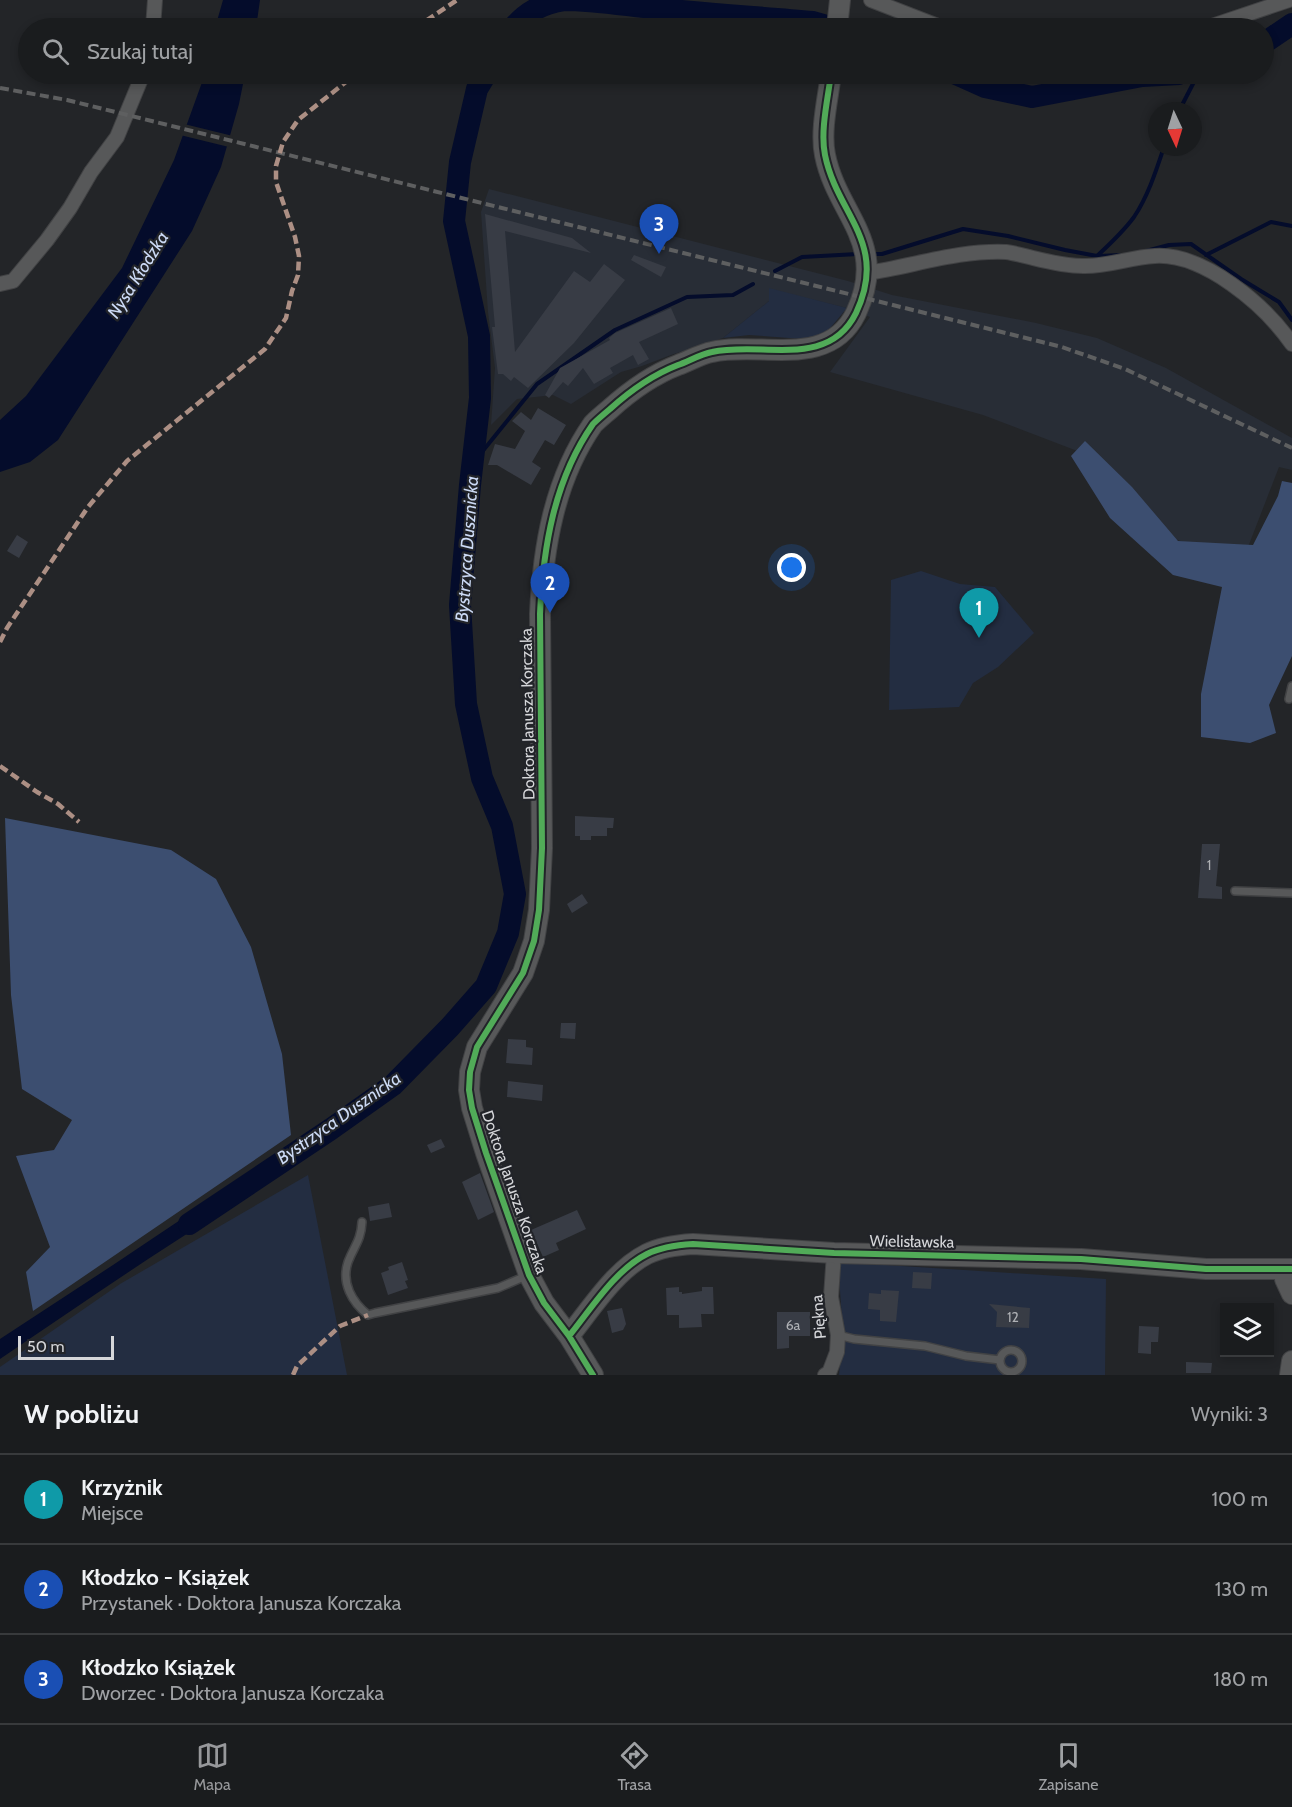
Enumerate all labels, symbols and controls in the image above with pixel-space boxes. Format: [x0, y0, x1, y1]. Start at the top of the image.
search box [18, 18, 1274, 84]
icon: search [39, 35, 72, 68]
text: Szukaj tutaj [87, 38, 193, 65]
north arrow [1148, 102, 1202, 156]
pin: 3 [640, 204, 678, 254]
water label: Nysa Kłodzka [103, 228, 173, 322]
water label: Bystrzyca Dusznicka [451, 475, 483, 623]
your location [777, 553, 806, 582]
pin: 2 [530, 564, 570, 613]
pin: 1 [960, 588, 998, 638]
street label: Doktora Janusza Korczaka [516, 628, 538, 800]
house number: 1 [1207, 856, 1211, 874]
water label: Bystrzyca Dusznicka [273, 1067, 405, 1169]
street label: Doktora Janusza Korczaka [478, 1108, 552, 1277]
street label: Wielisławska [869, 1231, 955, 1252]
street label: Piękna [807, 1294, 830, 1340]
map controls [1220, 1303, 1274, 1357]
button: layers [1220, 1303, 1274, 1357]
house number: 12 [1007, 1308, 1019, 1326]
house number: 6a [786, 1316, 801, 1334]
scale bar [18, 1333, 114, 1360]
text: 50 m [27, 1337, 64, 1356]
text: W pobliżu [24, 1398, 139, 1430]
text: Wyniki: 3 [1191, 1402, 1268, 1426]
text: Krzyżnik [81, 1474, 163, 1501]
text: 1 [40, 1487, 47, 1511]
text: 100 m [1212, 1487, 1268, 1511]
text: Miejsce [81, 1501, 143, 1525]
text: Kłodzko - Książek [81, 1564, 250, 1591]
text: 2 [38, 1577, 49, 1601]
text: 130 m [1215, 1577, 1268, 1601]
text: Przystanek · Doktora Janusza Korczaka [81, 1591, 401, 1615]
text: Kłodzko Książek [81, 1654, 235, 1681]
text: 3 [38, 1667, 49, 1691]
text: 180 m [1213, 1667, 1268, 1691]
text: Dworzec · Doktora Janusza Korczaka [81, 1681, 384, 1705]
tab: Mapa [193, 1739, 231, 1794]
tab: Trasa [618, 1739, 652, 1794]
tab: Zapisane [1038, 1739, 1099, 1794]

